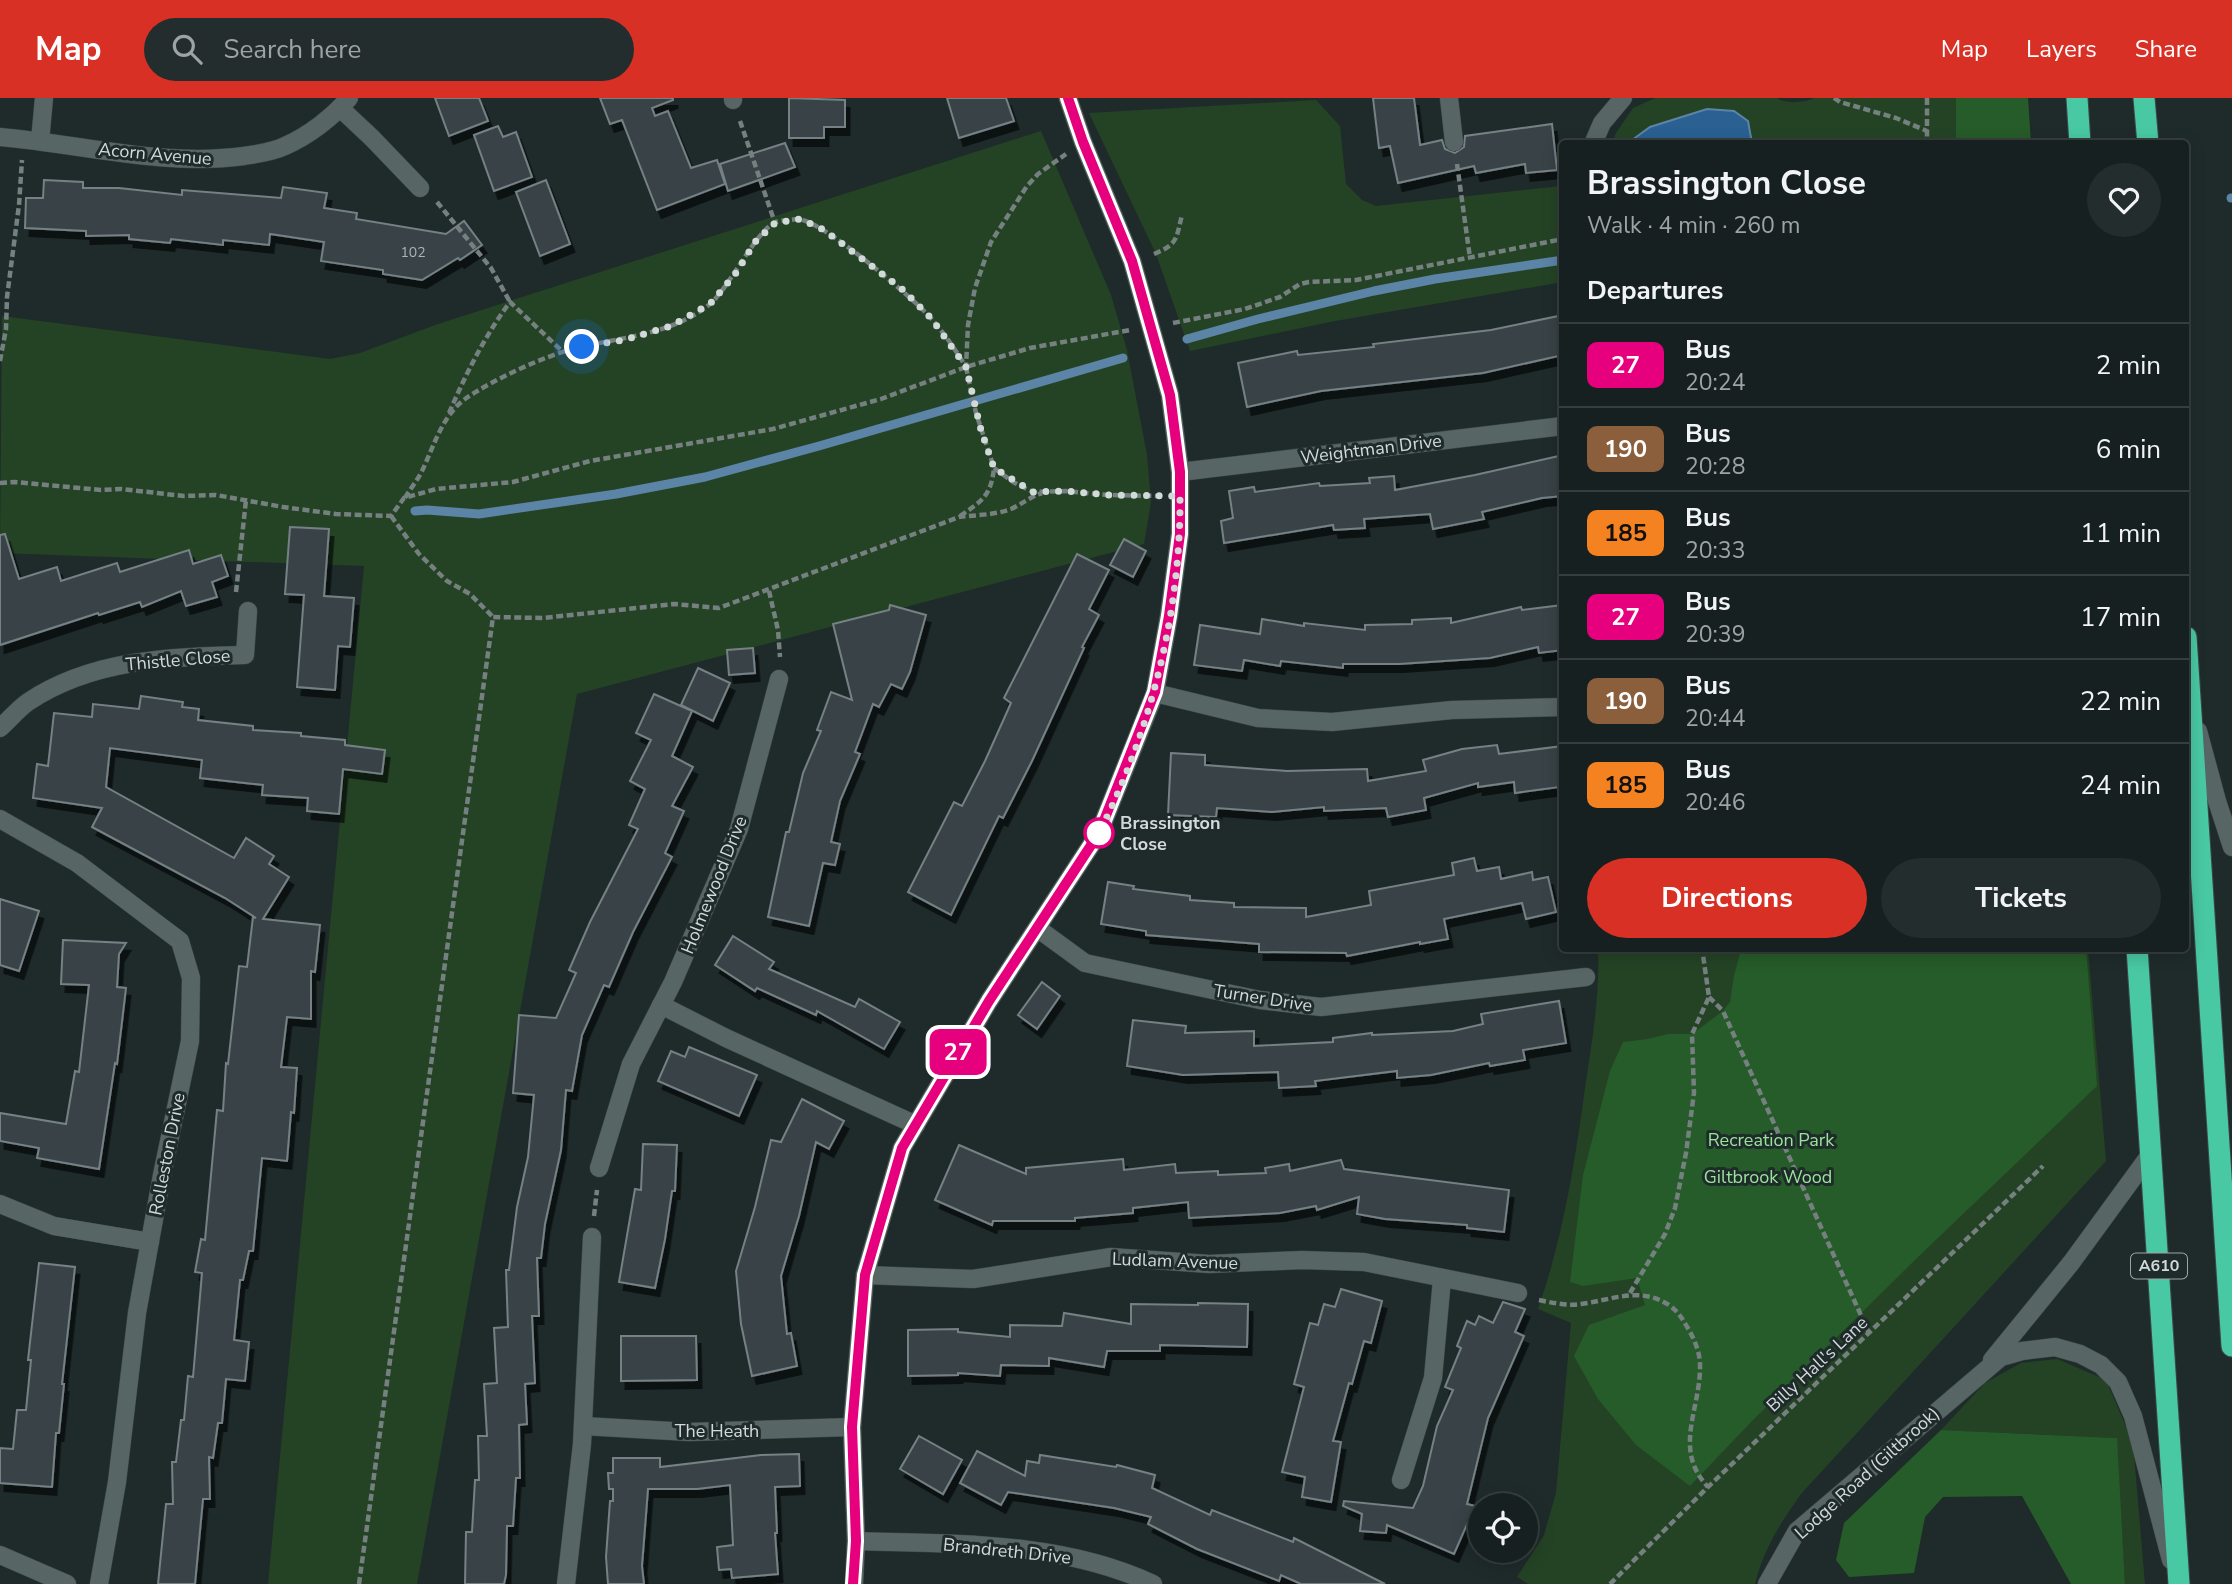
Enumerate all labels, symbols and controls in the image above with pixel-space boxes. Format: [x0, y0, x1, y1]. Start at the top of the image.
search box [144, 18, 634, 81]
text: Map [35, 27, 102, 72]
icon: search [168, 30, 206, 68]
text: Search here [224, 32, 361, 67]
text: Map [1941, 33, 1988, 65]
text: Layers [2026, 33, 2097, 65]
text: Share [2135, 33, 2197, 65]
street label: Acorn Avenue [97, 137, 213, 171]
text: Brassington Close [1587, 161, 1866, 206]
button: heart [2087, 163, 2161, 237]
text: Walk · 4 min · 260 m [1587, 210, 1800, 241]
house number: 102 [400, 243, 426, 262]
text: Departures [1587, 273, 1723, 308]
your location [564, 329, 599, 364]
text: Bus [1685, 332, 1731, 367]
text: 2 min [2096, 348, 2161, 383]
text: 27 [1611, 349, 1640, 381]
text: 20:24 [1685, 367, 1745, 398]
text: Bus [1685, 416, 1731, 451]
street label: Weightman Drive [1299, 428, 1443, 470]
text: 6 min [2096, 432, 2161, 467]
text: 190 [1604, 433, 1647, 465]
text: 20:28 [1685, 451, 1745, 482]
text: Bus [1685, 500, 1731, 535]
text: 11 min [2080, 516, 2161, 551]
text: 185 [1604, 517, 1647, 549]
text: 20:33 [1685, 535, 1745, 566]
text: Bus [1685, 584, 1731, 619]
text: 17 min [2080, 600, 2161, 635]
text: 27 [1611, 601, 1640, 633]
text: 20:39 [1685, 619, 1745, 650]
street label: Thistle Close [125, 643, 231, 677]
text: Bus [1685, 668, 1731, 703]
text: 22 min [2080, 684, 2161, 719]
text: 190 [1604, 685, 1647, 717]
text: 20:44 [1685, 703, 1745, 734]
text: Bus [1685, 752, 1731, 787]
text: 24 min [2080, 768, 2161, 803]
text: 185 [1604, 769, 1647, 801]
text: 20:46 [1685, 787, 1745, 818]
place label: Brassington Close [1120, 811, 1220, 856]
street label: Holmewood Drive [675, 812, 753, 958]
marker: Brassington Close [1084, 818, 1114, 848]
button: Directions [1587, 858, 1867, 938]
button: Tickets [1881, 858, 2161, 938]
street label: Turner Drive [1212, 978, 1314, 1018]
line badge: 27 [926, 1029, 990, 1075]
text: 27 [944, 1036, 972, 1068]
street label: Rolleston Drive [143, 1091, 191, 1217]
park label: Recreation Park [1708, 1128, 1835, 1152]
park label: Giltbrook Wood [1704, 1165, 1832, 1189]
street label: Ludlam Avenue [1111, 1247, 1239, 1275]
road number: A610 [2131, 1254, 2187, 1278]
street label: Billy Hall's Lane [1761, 1311, 1873, 1417]
street label: Lodge Road (Giltbrook) [1789, 1401, 1945, 1545]
street label: The Heath [675, 1419, 759, 1443]
map controls [1468, 1493, 1538, 1563]
button: locate [1468, 1493, 1538, 1563]
street label: Brandreth Drive [942, 1532, 1072, 1570]

